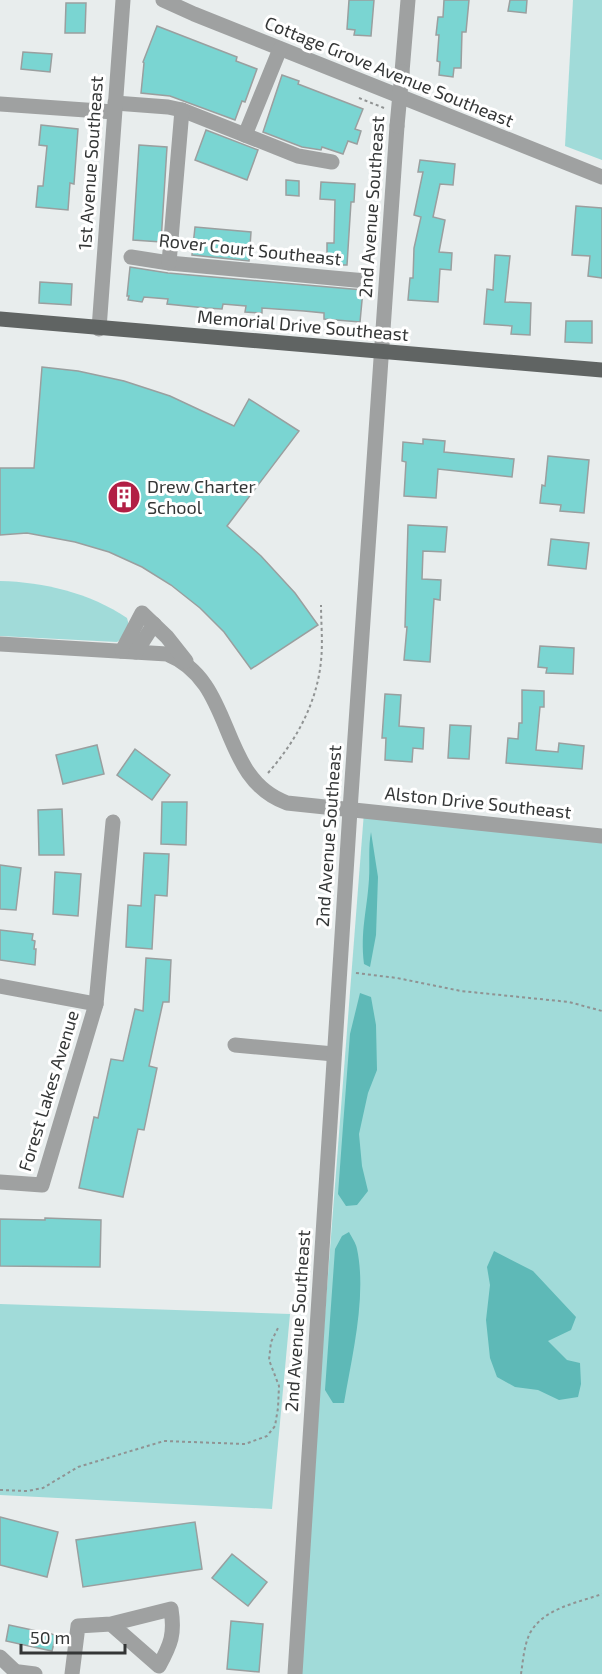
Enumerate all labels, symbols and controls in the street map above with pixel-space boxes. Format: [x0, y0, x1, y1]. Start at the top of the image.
street label: Cottage Grove Avenue Southeast [262, 11, 517, 131]
street label: 1st Avenue Southeast [73, 75, 107, 251]
street label: 2nd Avenue Southeast [354, 115, 388, 299]
street label: Rover Court Southeast [158, 228, 343, 270]
street label: Memorial Drive Southeast [196, 305, 410, 345]
place label: Drew Charter School [147, 475, 256, 518]
building icon: Drew Charter School [106, 479, 142, 515]
street label: 2nd Avenue Southeast [311, 744, 345, 928]
street label: Alston Drive Southeast [384, 781, 573, 823]
street label: Forest Lakes Avenue [13, 1008, 83, 1174]
street label: 2nd Avenue Southeast [280, 1229, 314, 1413]
scale bar [21, 1617, 124, 1655]
text: 50 m [30, 1626, 70, 1648]

